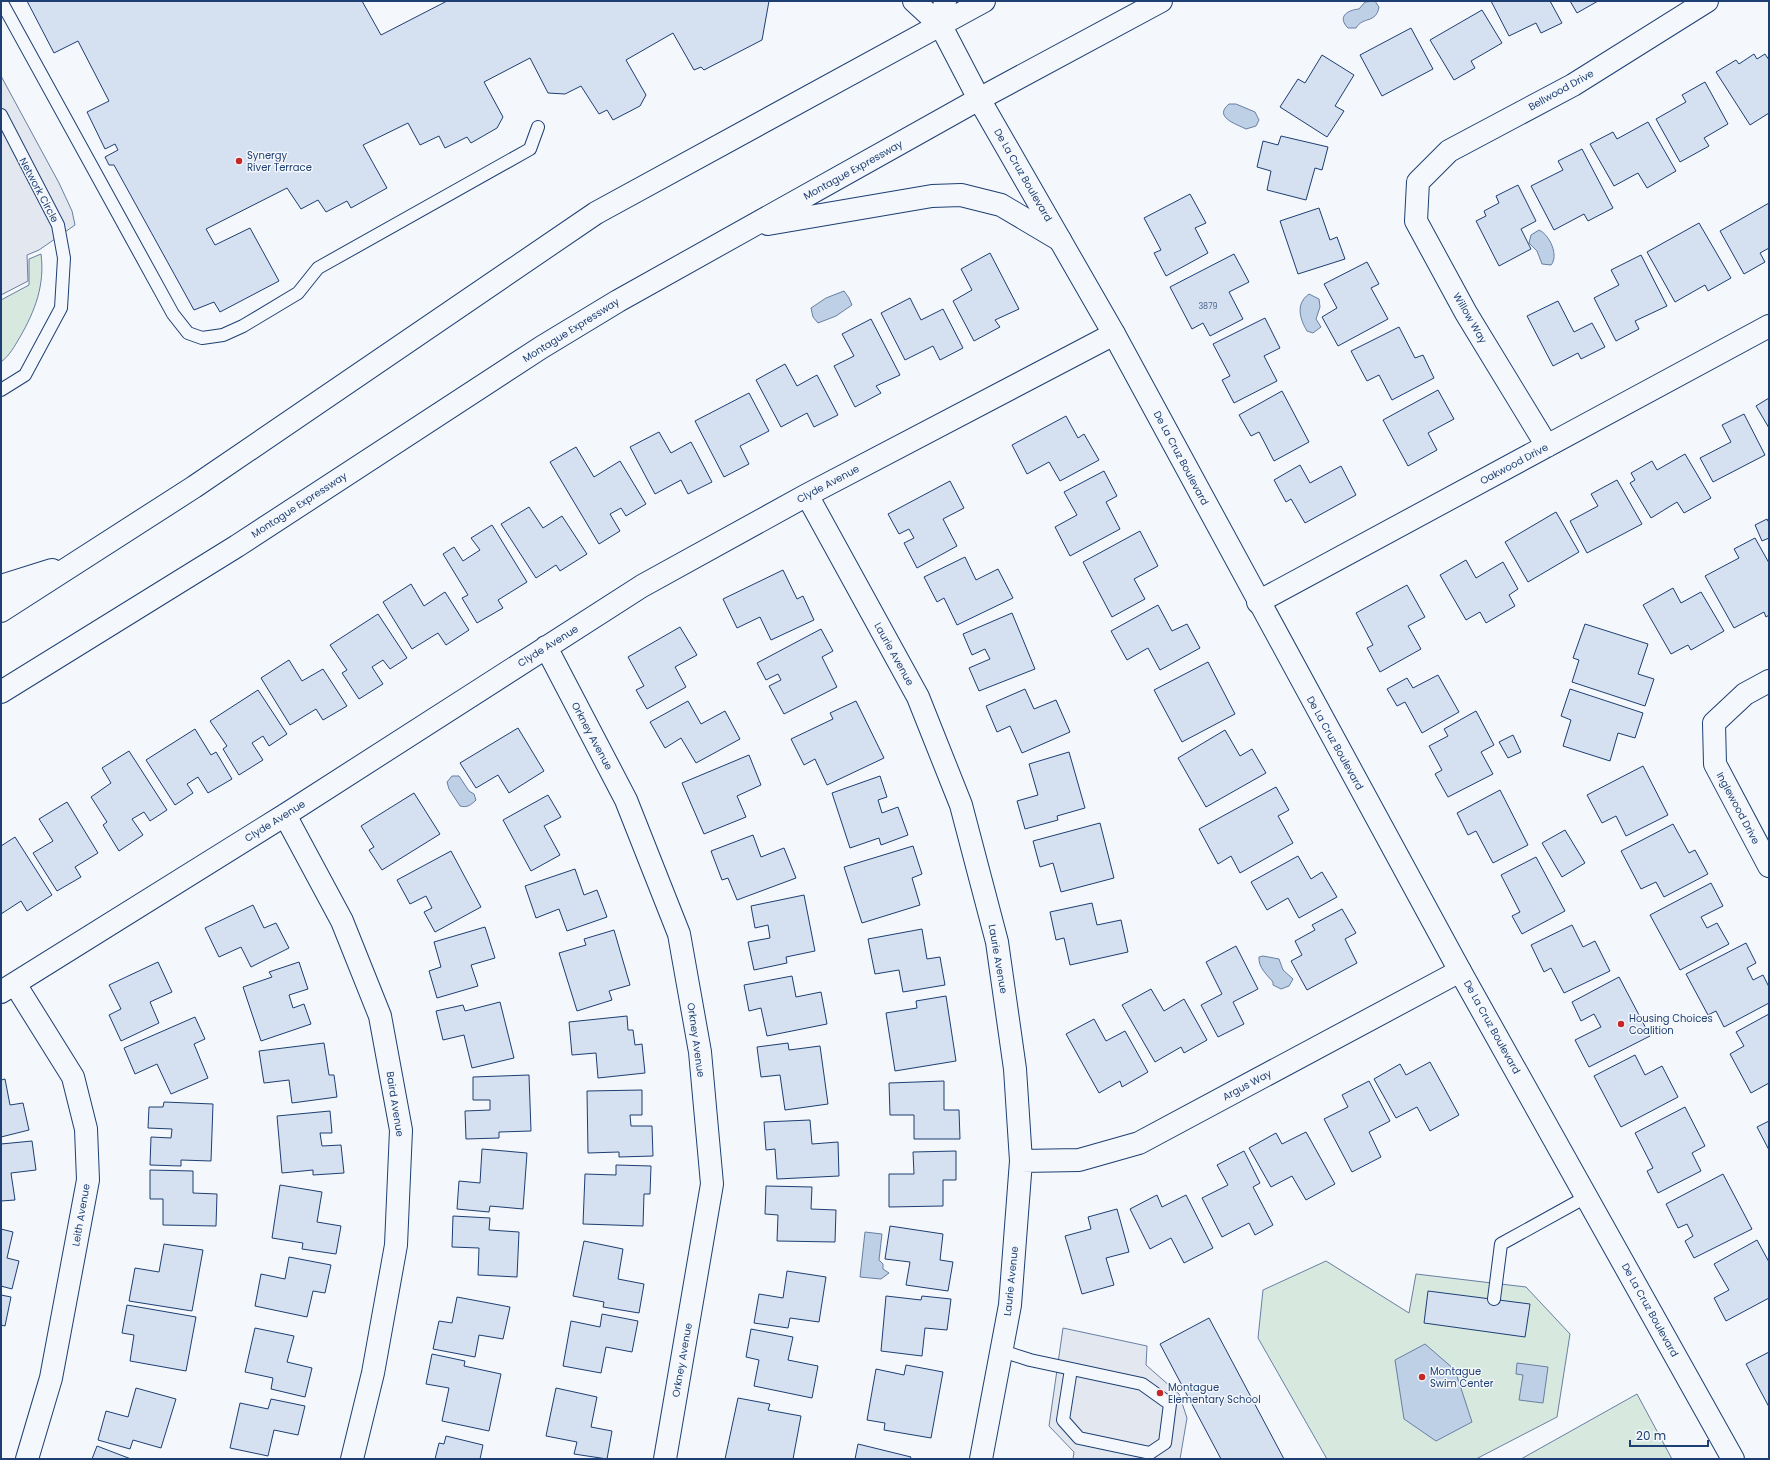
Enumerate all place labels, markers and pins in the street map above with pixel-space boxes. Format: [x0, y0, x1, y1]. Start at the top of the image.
place label: Synergy River Terrace [247, 148, 312, 175]
marker: Synergy River Terrace [234, 156, 244, 166]
place label: Housing Choices Coalition [1629, 1011, 1713, 1038]
marker: Housing Choices Coalition [1616, 1019, 1626, 1029]
place label: Montague Swim Center [1430, 1364, 1494, 1391]
marker: Montague Swim Center [1417, 1372, 1427, 1382]
place label: Montague Elementary School [1168, 1380, 1261, 1407]
marker: Montague Elementary School [1155, 1388, 1165, 1398]

